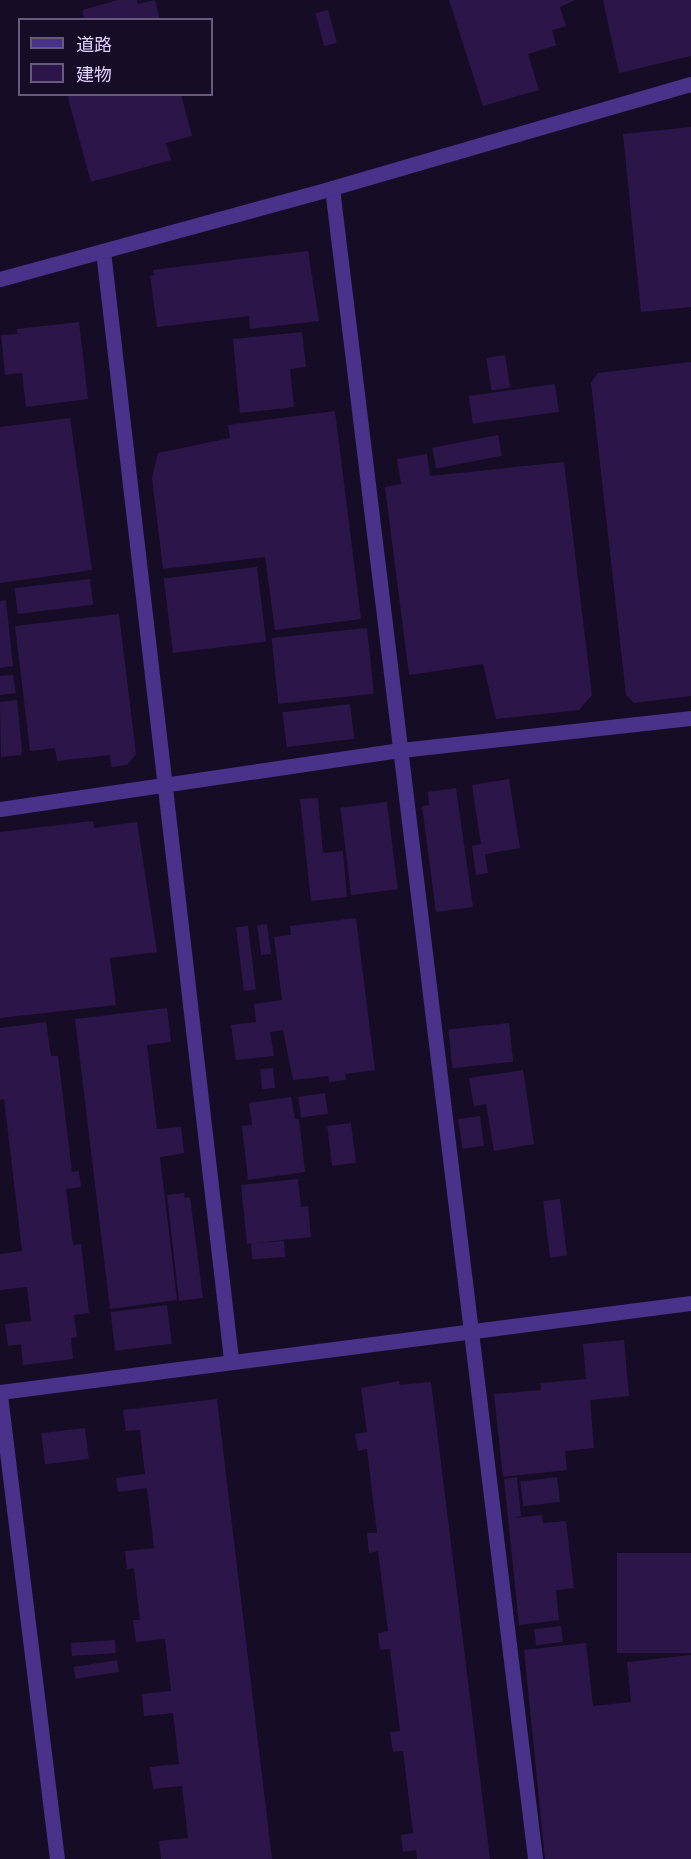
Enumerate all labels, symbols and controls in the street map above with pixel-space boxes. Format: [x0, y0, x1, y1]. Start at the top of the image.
legend [18, 18, 213, 96]
text: 道路 [76, 34, 112, 56]
text: 建物 [76, 64, 112, 86]

